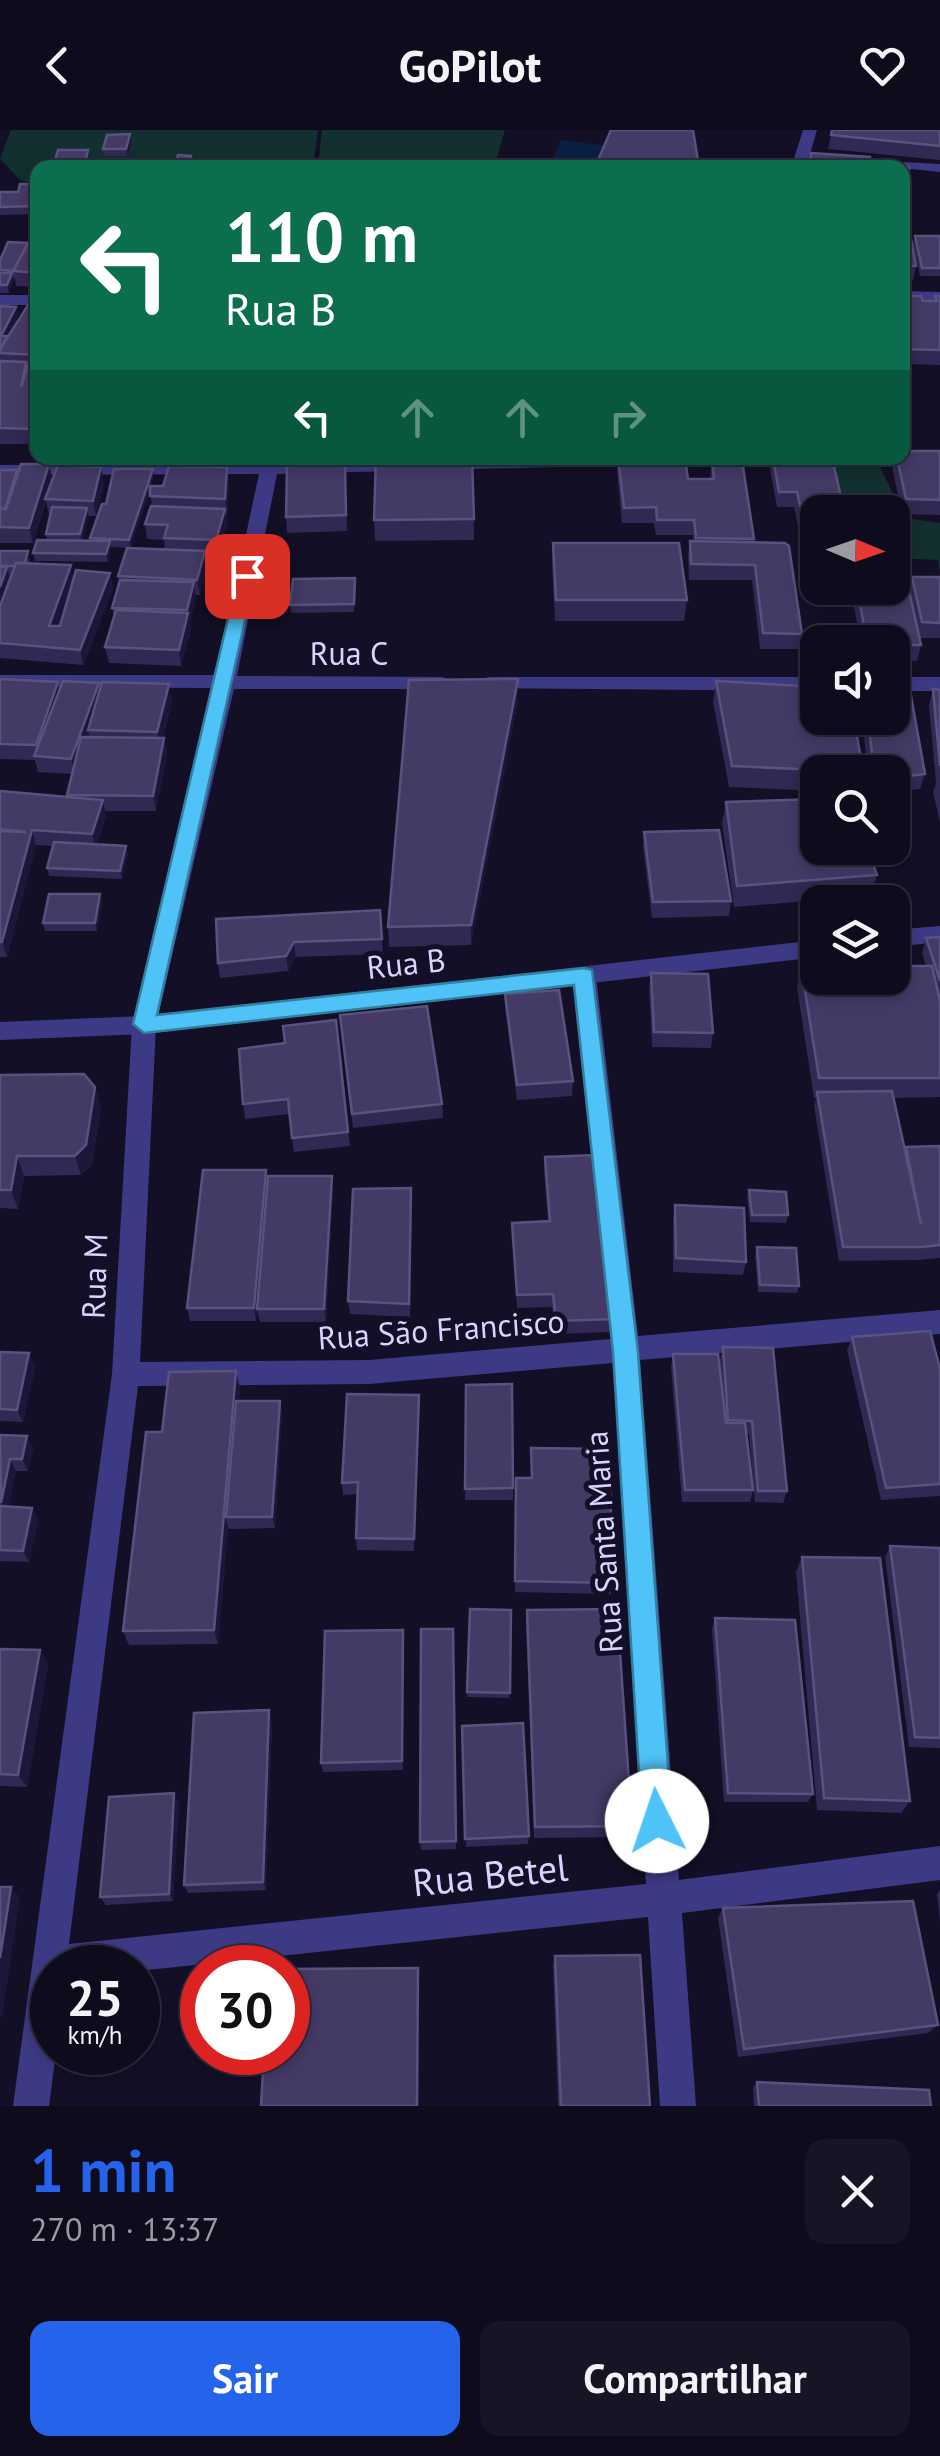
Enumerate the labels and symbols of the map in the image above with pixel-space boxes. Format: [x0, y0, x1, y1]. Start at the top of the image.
north arrow [800, 495, 910, 605]
pin [205, 534, 290, 619]
street label: Rua C [310, 632, 388, 674]
street label: Rua B [364, 938, 448, 988]
street label: Rua M [72, 1232, 116, 1320]
street label: Rua São Francisco [316, 1299, 566, 1359]
street label: Rua Santa Maria [574, 1430, 632, 1654]
position arrow [605, 1769, 709, 1873]
street label: Rua Betel [410, 1841, 570, 1907]
speed limit sign: 30 [180, 1945, 310, 2075]

